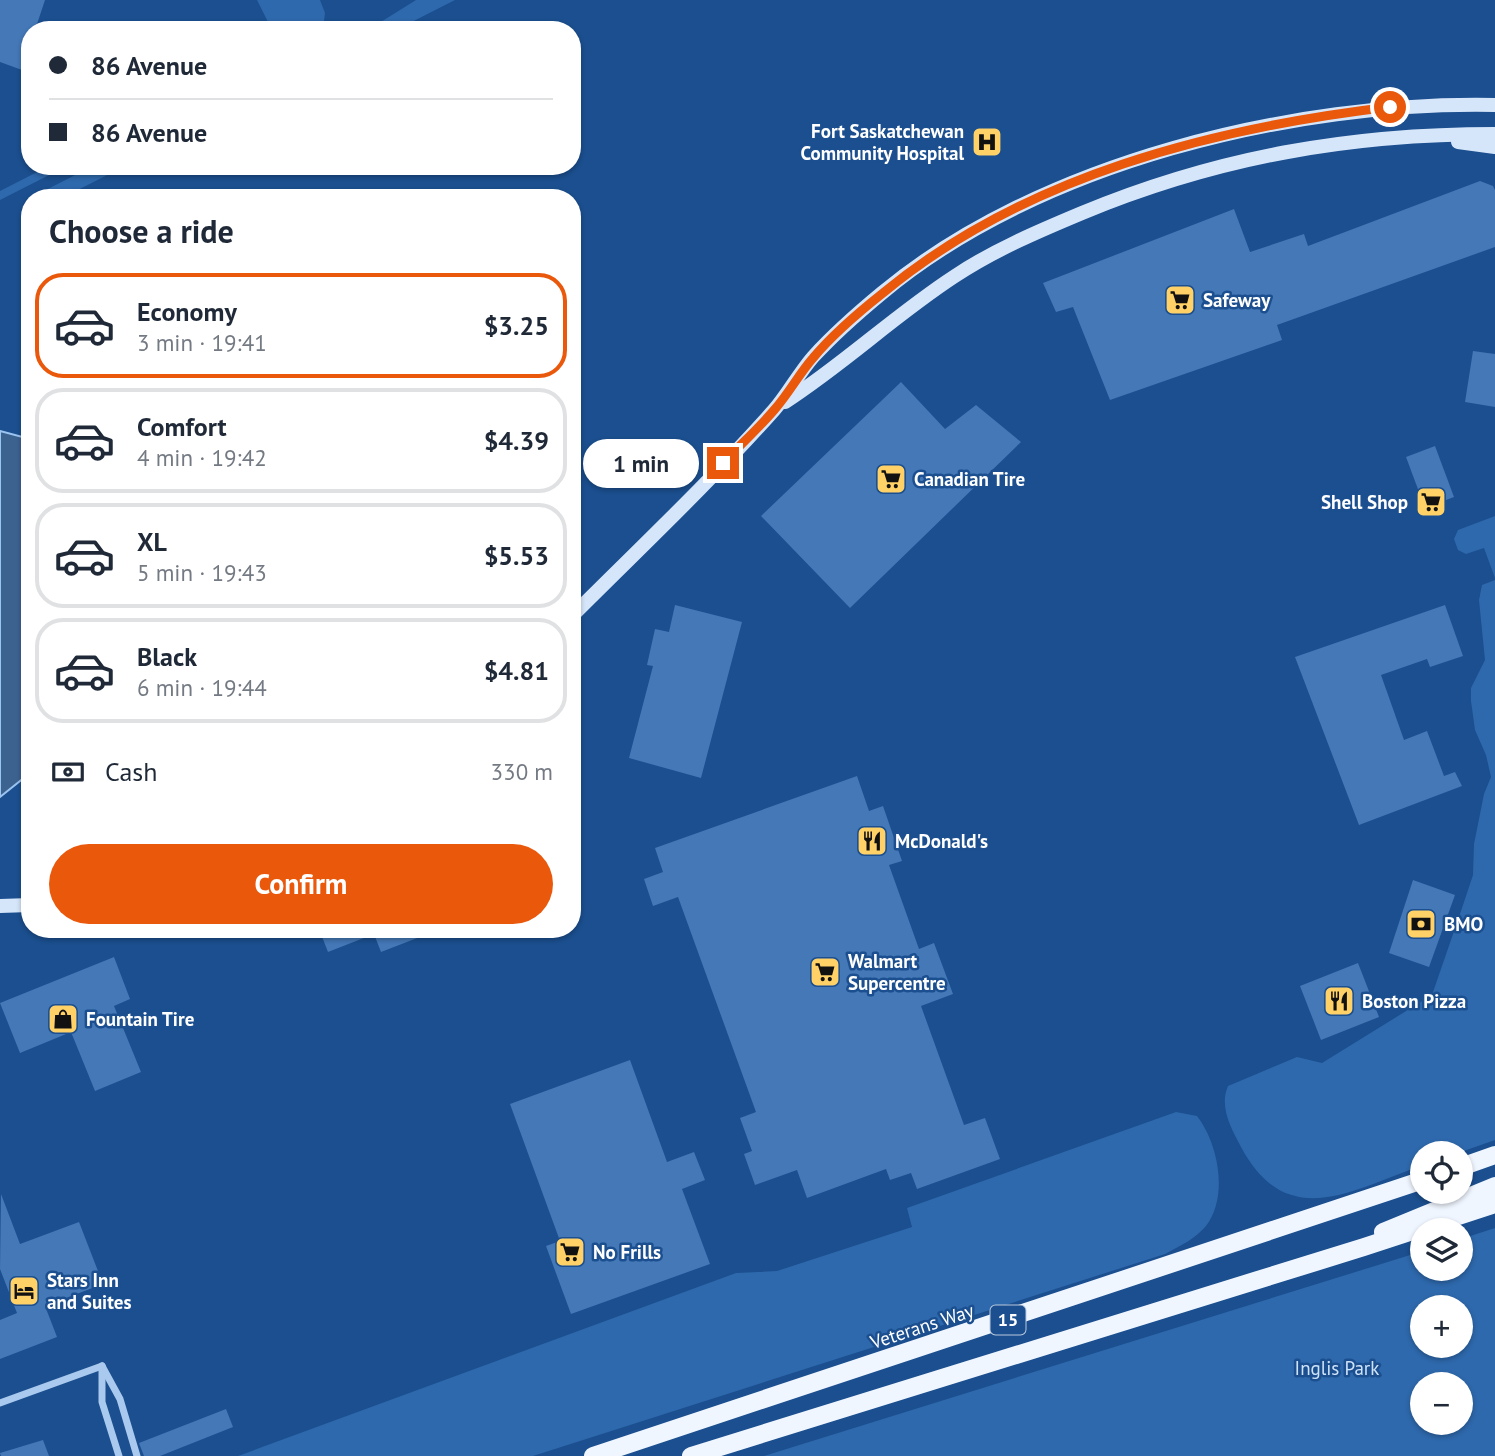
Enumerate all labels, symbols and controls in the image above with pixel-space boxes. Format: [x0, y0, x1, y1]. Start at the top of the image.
text: 86 Avenue [91, 49, 207, 82]
route start [1374, 91, 1406, 123]
text: 86 Avenue [91, 116, 207, 149]
place label: Fort Saskatchewan Community Hospital [801, 119, 964, 165]
hospital icon: Fort Saskatchewan Community Hospital [970, 125, 1004, 159]
text: Choose a ride [49, 210, 234, 252]
supermarket icon: Safeway [1163, 283, 1197, 317]
place label: Safeway [1203, 288, 1271, 312]
icon: car [53, 294, 116, 357]
text: Economy [137, 295, 237, 328]
text: $3.25 [484, 309, 549, 342]
text: 3 min · 19:41 [137, 328, 267, 357]
icon: car [53, 409, 116, 472]
text: Comfort [137, 410, 227, 443]
text: $4.39 [484, 424, 549, 457]
callout: 1 min [583, 438, 698, 488]
text: 4 min · 19:42 [137, 443, 267, 472]
route end [707, 447, 739, 479]
text: 1 min [613, 449, 669, 478]
supermarket icon: Canadian Tire [874, 462, 908, 496]
place label: Canadian Tire [914, 467, 1025, 491]
supermarket icon: Shell Shop [1414, 485, 1448, 519]
place label: Shell Shop [1321, 490, 1408, 514]
icon: car [53, 524, 116, 587]
text: XL [137, 525, 167, 558]
text: $5.53 [484, 539, 549, 572]
text: 5 min · 19:43 [137, 558, 267, 587]
icon: car [53, 639, 116, 702]
text: Black [137, 640, 197, 673]
text: $4.81 [484, 654, 549, 687]
text: 6 min · 19:44 [137, 673, 267, 702]
icon: cash [49, 753, 87, 791]
text: Cash [105, 755, 157, 788]
text: 330 m [491, 757, 553, 786]
restaurant icon: McDonald's [855, 824, 889, 858]
place label: McDonald's [895, 829, 988, 853]
button: Confirm [49, 844, 553, 924]
bank icon: BMO [1404, 907, 1438, 941]
place label: BMO [1444, 912, 1483, 936]
place label: Walmart Supercentre [848, 949, 946, 995]
supermarket icon: Walmart Supercentre [808, 955, 842, 989]
restaurant icon: Boston Pizza [1322, 984, 1356, 1018]
place label: Boston Pizza [1362, 989, 1466, 1013]
shop icon: Fountain Tire [46, 1002, 80, 1036]
place label: Fountain Tire [86, 1007, 194, 1031]
map controls [1410, 1141, 1473, 1435]
button: locate [1410, 1141, 1473, 1204]
button: layers [1410, 1218, 1473, 1281]
supermarket icon: No Frills [553, 1235, 587, 1269]
place label: No Frills [593, 1240, 661, 1264]
place label: Stars Inn and Suites [47, 1268, 131, 1314]
hotel icon: Stars Inn and Suites [7, 1274, 41, 1308]
button: + [1410, 1295, 1473, 1358]
street label: Veterans Way [866, 1298, 977, 1354]
road number: 15 [990, 1306, 1026, 1335]
park label: Inglis Park [1295, 1356, 1379, 1380]
button: − [1410, 1372, 1473, 1435]

